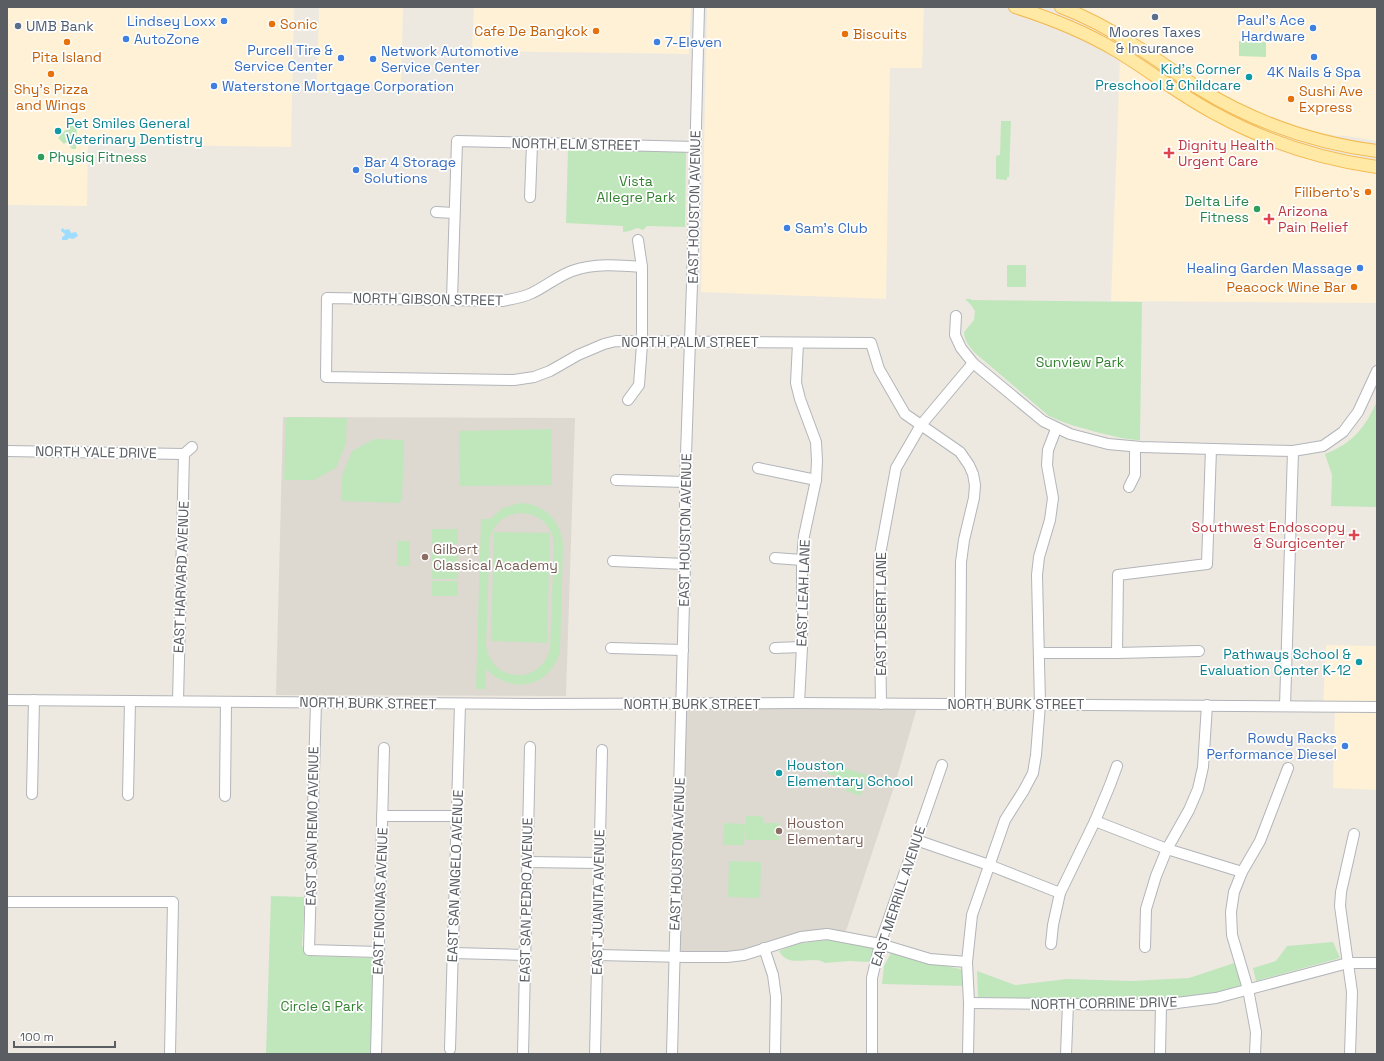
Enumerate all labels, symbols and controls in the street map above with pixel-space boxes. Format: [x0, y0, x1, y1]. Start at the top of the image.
place label: Paul's Ace Hardware [1237, 11, 1305, 45]
place label: Lindsey Loxx [127, 12, 216, 30]
marker: Moores Taxes & Insurance [1150, 12, 1160, 22]
place label: Sonic [280, 15, 318, 33]
marker: Lindsey Loxx [219, 16, 229, 26]
place label: UMB Bank [26, 17, 94, 35]
marker: Sonic [267, 19, 277, 29]
marker: UMB Bank [13, 21, 23, 31]
place label: Cafe De Bangkok [474, 22, 588, 40]
place label: Moores Taxes & Insurance [1109, 23, 1201, 57]
marker: Paul's Ace Hardware [1308, 23, 1318, 33]
place label: Biscuits [853, 25, 907, 43]
marker: Cafe De Bangkok [591, 26, 601, 36]
marker: Biscuits [840, 29, 850, 39]
place label: AutoZone [134, 30, 200, 48]
place label: 7-Eleven [665, 33, 722, 51]
marker: AutoZone [121, 34, 131, 44]
marker: Pita Island [62, 37, 72, 47]
marker: 7-Eleven [652, 37, 662, 47]
place label: Purcell Tire & Service Center [234, 41, 334, 75]
place label: Network Automotive Service Center [381, 42, 519, 76]
place label: Pita Island [32, 48, 102, 66]
marker: 4K Nails & Spa [1309, 52, 1319, 62]
marker: Purcell Tire & Service Center [336, 53, 346, 63]
marker: Network Automotive Service Center [368, 54, 378, 64]
place label: Kid's Corner Preschool & Childcare [1095, 60, 1241, 94]
place label: 4K Nails & Spa [1267, 63, 1361, 81]
marker: Shy’s Pizza and Wings [46, 69, 56, 79]
marker: Kid's Corner Preschool & Childcare [1244, 72, 1254, 82]
place label: Waterstone Mortgage Corporation [222, 77, 454, 95]
place label: Shy’s Pizza and Wings [14, 80, 88, 114]
marker: Waterstone Mortgage Corporation [209, 81, 219, 91]
place label: Sushi Ave Express [1299, 82, 1363, 116]
marker: Sushi Ave Express [1286, 94, 1296, 104]
place label: Pet Smiles General Veterinary Dentistry [66, 114, 203, 148]
marker: Pet Smiles General Veterinary Dentistry [53, 126, 63, 136]
street label: EAST HOUSTON AVENUE [684, 130, 704, 284]
street label: NORTH ELM STREET [511, 134, 641, 154]
place label: Dignity Health Urgent Care [1178, 136, 1274, 170]
marker: Dignity Health Urgent Care [1163, 147, 1175, 159]
place label: Physiq Fitness [49, 148, 147, 166]
marker: Physiq Fitness [36, 152, 46, 162]
place label: Bar 4 Storage Solutions [364, 153, 456, 187]
marker: Bar 4 Storage Solutions [351, 165, 361, 175]
park label: Vista Allegre Park [597, 172, 676, 206]
place label: Filiberto's [1294, 183, 1360, 201]
marker: Filiberto's [1363, 187, 1373, 197]
place label: Delta Life Fitness [1185, 192, 1249, 226]
place label: Arizona Pain Relief [1278, 202, 1348, 236]
marker: Delta Life Fitness [1252, 204, 1262, 214]
marker: Arizona Pain Relief [1263, 213, 1275, 225]
place label: Sam's Club [795, 219, 868, 237]
marker: Sam's Club [782, 223, 792, 233]
place label: Healing Garden Massage [1187, 259, 1352, 277]
marker: Healing Garden Massage [1355, 263, 1365, 273]
place label: Peacock Wine Bar [1227, 278, 1346, 296]
marker: Peacock Wine Bar [1349, 282, 1359, 292]
street label: NORTH GIBSON STREET [353, 289, 503, 309]
street label: NORTH PALM STREET [621, 333, 759, 351]
park label: Sunview Park [1036, 353, 1125, 371]
street label: NORTH YALE DRIVE [35, 442, 157, 462]
street label: EAST HOUSTON AVENUE [675, 453, 695, 607]
street label: EAST HARVARD AVENUE [169, 500, 193, 653]
place label: Southwest Endoscopy & Surgicenter [1192, 518, 1345, 552]
marker: Southwest Endoscopy & Surgicenter [1348, 529, 1360, 541]
street label: EAST LEAH LANE [792, 539, 814, 647]
place label: Gilbert Classical Academy [433, 540, 558, 574]
marker: Gilbert Classical Academy [420, 552, 430, 562]
street label: EAST DESERT LANE [872, 552, 890, 676]
place label: Pathways School & Evaluation Center K-12 [1200, 645, 1352, 679]
marker: Pathways School & Evaluation Center K-12 [1354, 657, 1364, 667]
street label: NORTH BURK STREET [299, 693, 437, 713]
street label: NORTH BURK STREET [623, 695, 761, 713]
street label: NORTH BURK STREET [947, 695, 1085, 713]
place label: Rowdy Racks Performance Diesel [1206, 729, 1337, 763]
marker: Rowdy Racks Performance Diesel [1340, 741, 1350, 751]
street label: EAST SAN REMO AVENUE [302, 746, 322, 906]
place label: Houston Elementary School [787, 756, 913, 790]
marker: Houston Elementary School [774, 768, 784, 778]
street label: EAST HOUSTON AVENUE [665, 777, 689, 931]
street label: EAST SAN ANGELO AVENUE [443, 789, 467, 963]
place label: Houston Elementary [787, 814, 864, 848]
street label: EAST SAN PEDRO AVENUE [516, 817, 536, 983]
street label: EAST MERRILL AVENUE [867, 823, 929, 969]
marker: Houston Elementary [774, 826, 784, 836]
street label: EAST ENCINAS AVENUE [368, 827, 392, 975]
street label: EAST JUANITA AVENUE [588, 829, 608, 975]
street label: NORTH CORRINE DRIVE [1031, 993, 1178, 1013]
park label: Circle G Park [280, 997, 364, 1015]
scale bar [14, 1023, 115, 1049]
text: 100 m [20, 1029, 54, 1045]

